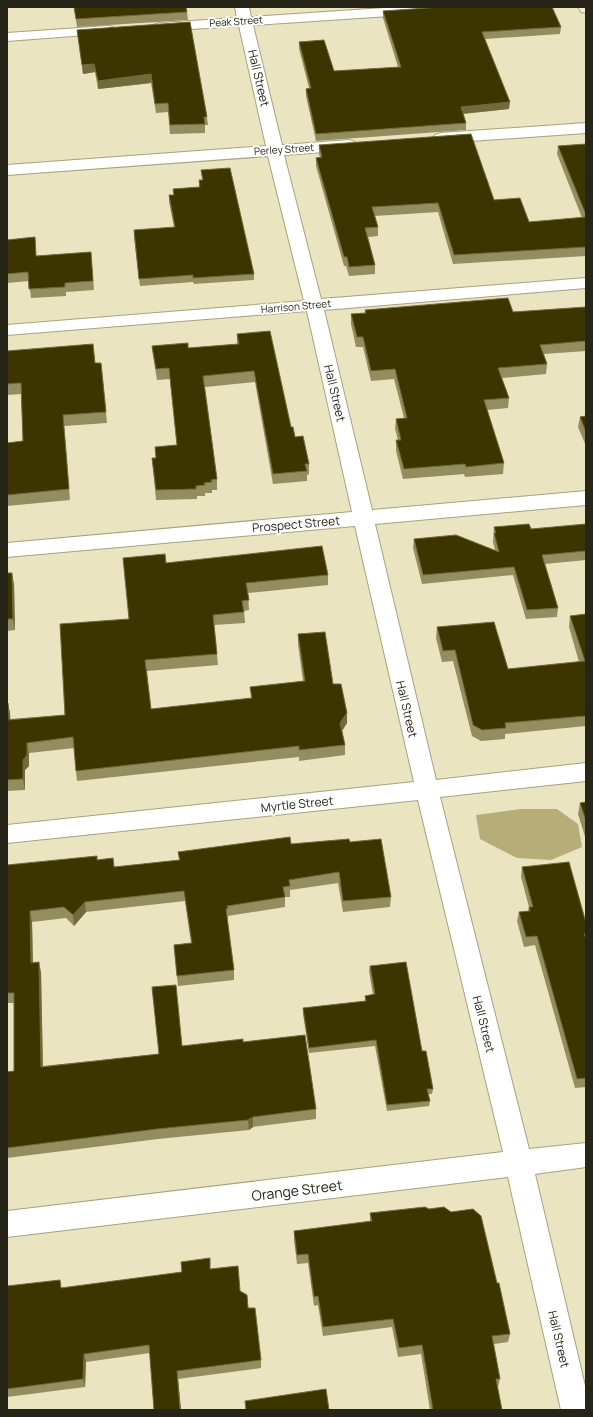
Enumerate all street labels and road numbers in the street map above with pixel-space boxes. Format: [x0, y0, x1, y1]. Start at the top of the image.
street label: Peak Street [209, 12, 263, 30]
street label: Hall Street [244, 48, 274, 108]
street label: Perley Street [253, 140, 315, 158]
street label: Harrison Street [260, 296, 332, 316]
street label: Hall Street [320, 363, 350, 423]
street label: Prospect Street [251, 512, 341, 536]
street label: Hall Street [392, 679, 422, 739]
street label: Myrtle Street [260, 792, 334, 816]
street label: Hall Street [469, 994, 499, 1054]
street label: Orange Street [250, 1175, 344, 1205]
street label: Hall Street [544, 1309, 574, 1369]

